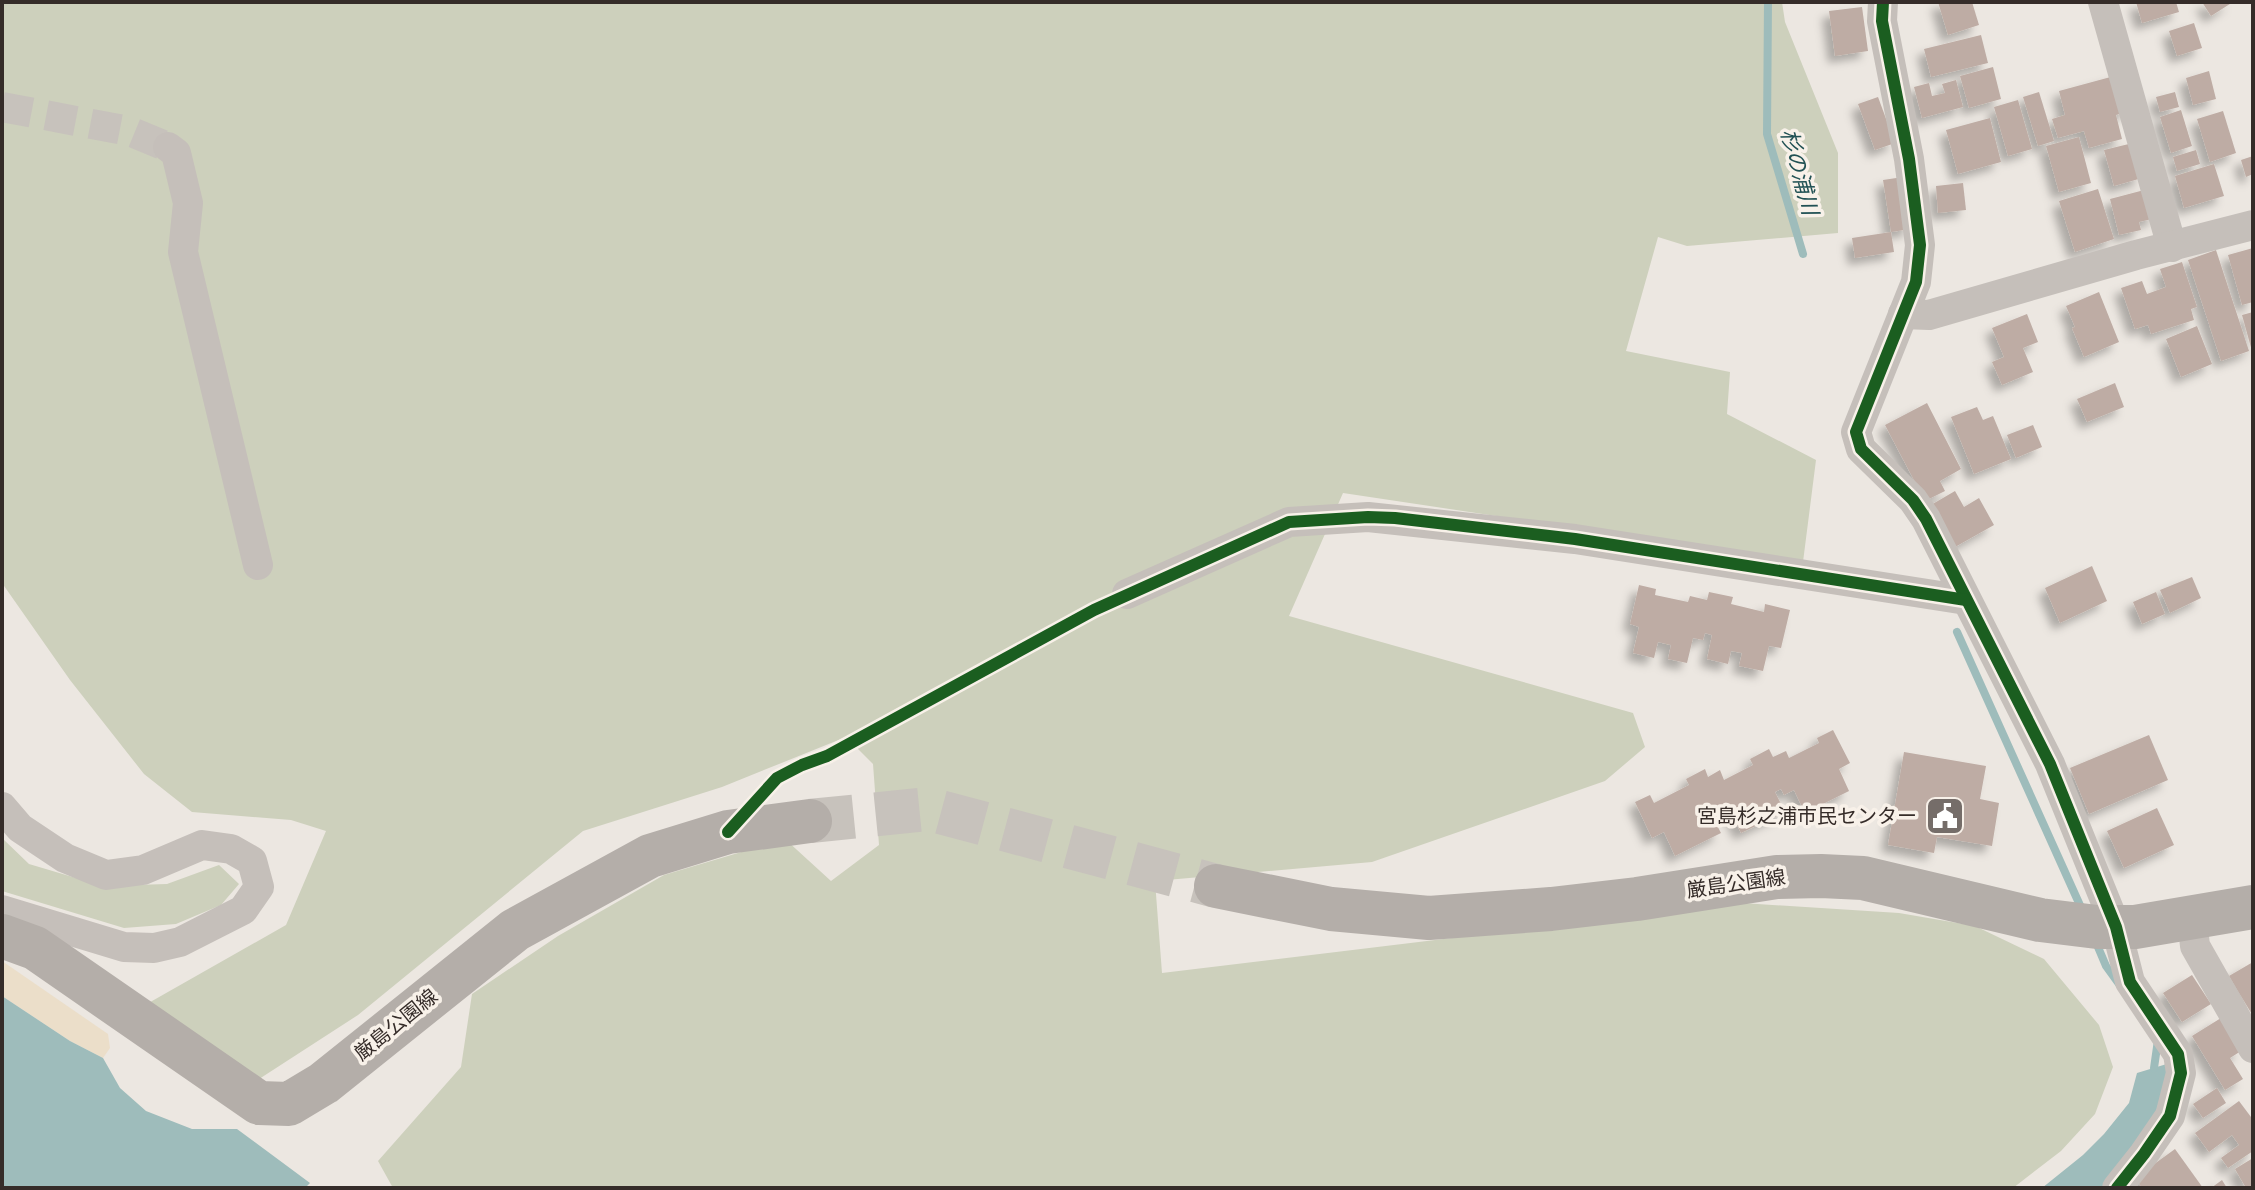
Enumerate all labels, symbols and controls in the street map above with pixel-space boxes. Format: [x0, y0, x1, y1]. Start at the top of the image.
water label: 杉の浦川 [1773, 126, 1825, 220]
public building icon: 宮島杉之浦市民センター [1924, 795, 1966, 837]
place label: 宮島杉之浦市民センター [1697, 803, 1917, 830]
street label: 厳島公園線 [1685, 864, 1787, 904]
street label: 厳島公園線 [349, 983, 443, 1067]

